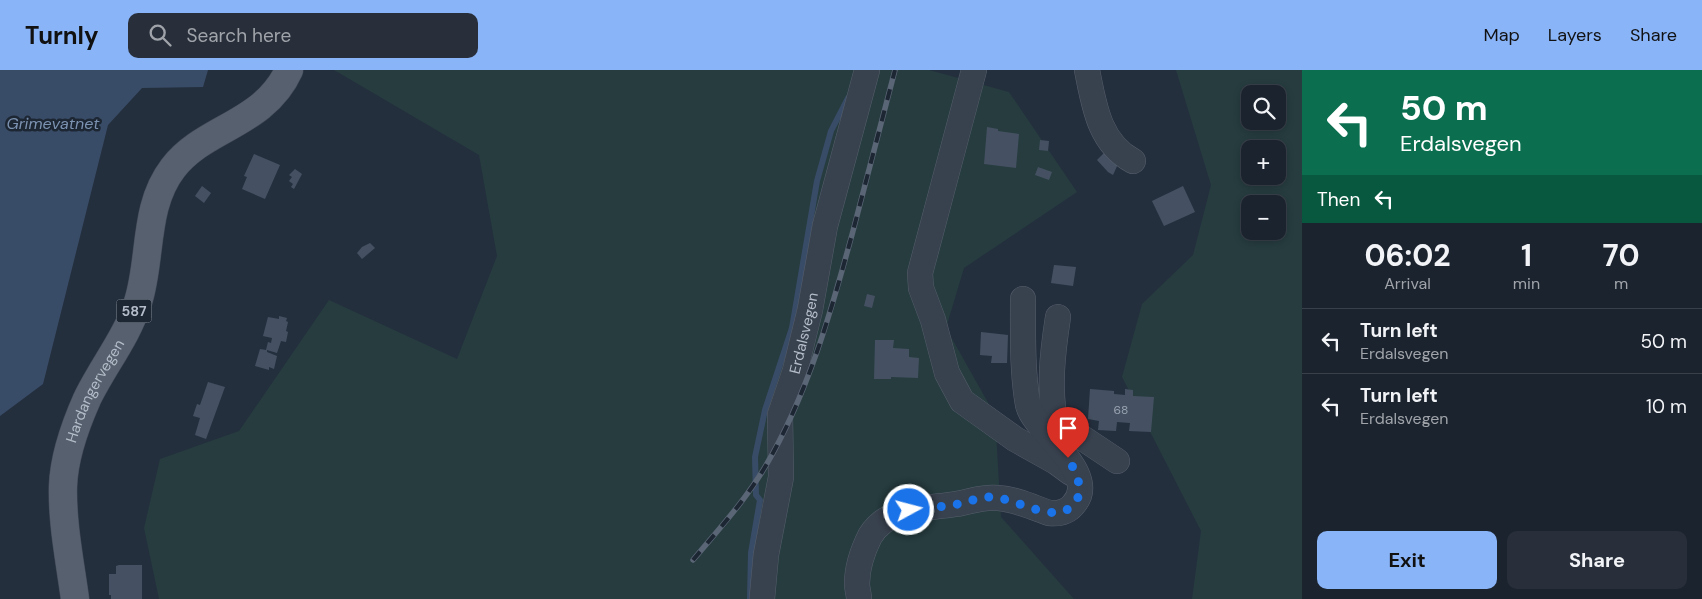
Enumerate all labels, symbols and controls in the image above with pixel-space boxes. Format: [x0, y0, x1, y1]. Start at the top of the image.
search box [128, 13, 478, 58]
text: Turnly [25, 20, 98, 51]
icon: search [146, 21, 174, 49]
text: Search here [186, 23, 291, 48]
text: Map [1484, 23, 1520, 47]
text: Layers [1548, 23, 1602, 47]
text: Share [1630, 23, 1677, 47]
map controls [1241, 85, 1286, 240]
button: search [1241, 85, 1286, 130]
text: 50 m [1400, 85, 1488, 131]
icon: left [1317, 90, 1382, 155]
water label: Grimevatnet [7, 113, 100, 134]
text: Erdalsvegen [1400, 129, 1522, 158]
button: + [1241, 140, 1286, 185]
icon: left [1370, 185, 1398, 213]
text: Then [1317, 187, 1360, 212]
button: − [1241, 195, 1286, 240]
text: 06:02 [1364, 236, 1450, 275]
text: 1 [1521, 236, 1532, 275]
text: 70 [1603, 236, 1640, 275]
text: Arrival [1384, 273, 1431, 294]
text: min [1513, 273, 1540, 294]
text: m [1614, 273, 1628, 294]
street label: Erdalsvegen [785, 291, 823, 376]
road number: 587 [116, 300, 152, 322]
text: Turn left [1360, 318, 1438, 343]
icon: left [1317, 327, 1345, 355]
text: 50 m [1640, 329, 1687, 354]
street label: Hardangervegen [61, 336, 129, 445]
text: Erdalsvegen [1360, 343, 1449, 364]
text: Turn left [1360, 383, 1438, 408]
icon: left [1317, 392, 1345, 420]
text: 10 m [1646, 394, 1687, 419]
house number: 68 [1114, 402, 1128, 418]
pin [1047, 407, 1089, 458]
text: Erdalsvegen [1360, 408, 1449, 429]
icon: arrive [1054, 414, 1082, 442]
position arrow [882, 483, 934, 535]
button: Exit [1317, 531, 1497, 589]
button: Share [1507, 531, 1687, 589]

